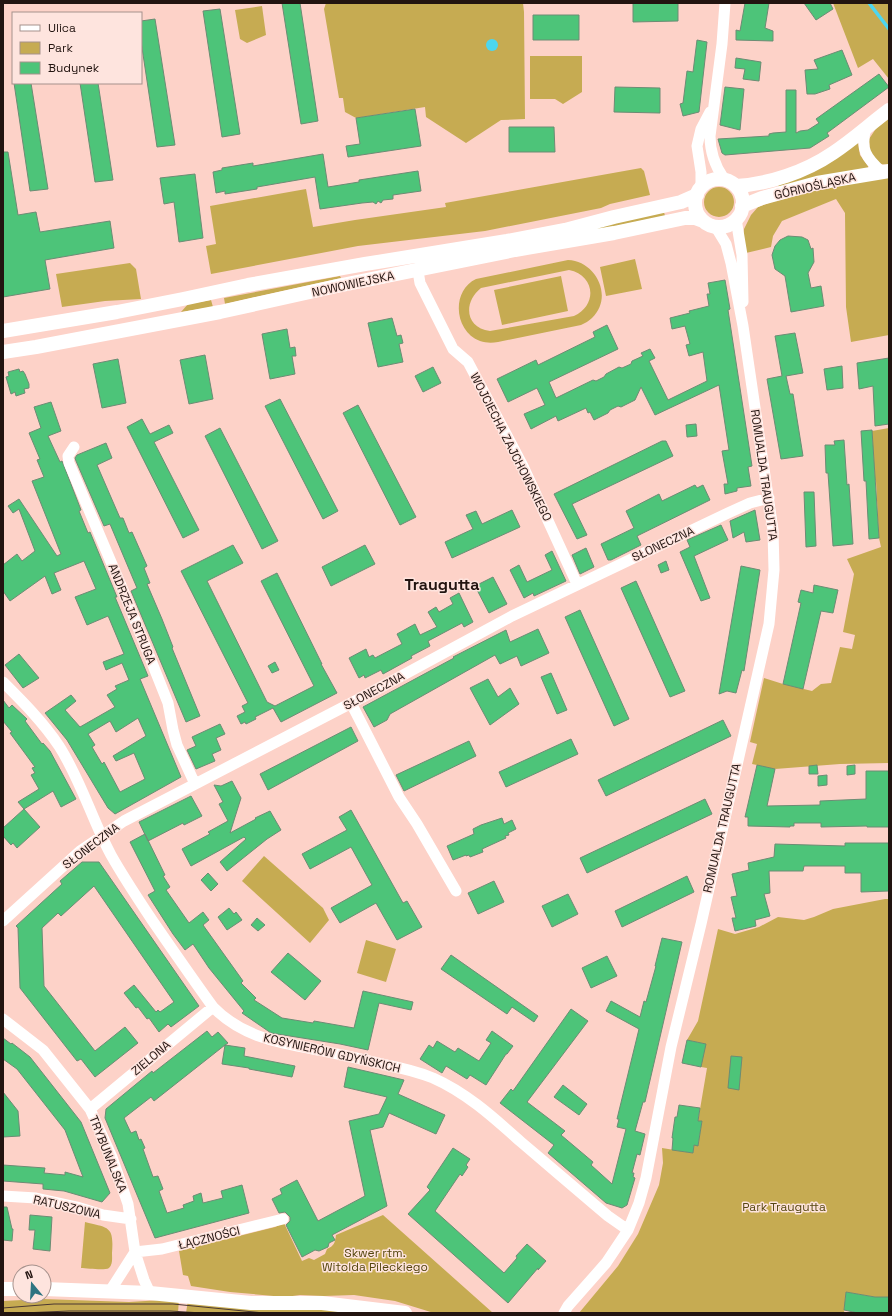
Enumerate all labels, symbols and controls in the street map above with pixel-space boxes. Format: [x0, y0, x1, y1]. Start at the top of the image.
legend [12, 12, 142, 84]
text: Ulica [48, 20, 76, 36]
text: Park [48, 40, 73, 56]
text: Budynek [48, 60, 100, 76]
street label: GÓRNOŚLĄSKA [773, 169, 858, 203]
street label: NOWOWIEJSKA [310, 267, 396, 301]
street label: WOJCIECHA ZAJCHOWSKIEGO [467, 370, 555, 524]
street label: ROMUALDA TRAUGUTTA [747, 408, 781, 542]
street label: SŁONECZNA [629, 522, 697, 565]
street label: ANDRZEJA STRUGA [105, 561, 160, 667]
district label: Traugutta [404, 574, 480, 595]
street label: SŁONECZNA [341, 668, 408, 714]
street label: ROMUALDA TRAUGUTTA [699, 761, 745, 894]
street label: SŁONECZNA [59, 819, 123, 873]
street label: KOSYNIERÓW GDYŃSKICH [262, 1029, 402, 1077]
street label: ZIELONA [128, 1037, 174, 1079]
street label: TRYBUNALSKA [85, 1113, 131, 1195]
street label: RATUSZOWA [32, 1191, 103, 1223]
park label: Park Traugutta [742, 1199, 826, 1215]
street label: ŁĄCZNOŚCI [176, 1223, 242, 1253]
park label: Skwer rtm. Witolda Pileckiego [322, 1245, 428, 1275]
north arrow [12, 1264, 52, 1304]
text: N [23, 1267, 35, 1282]

